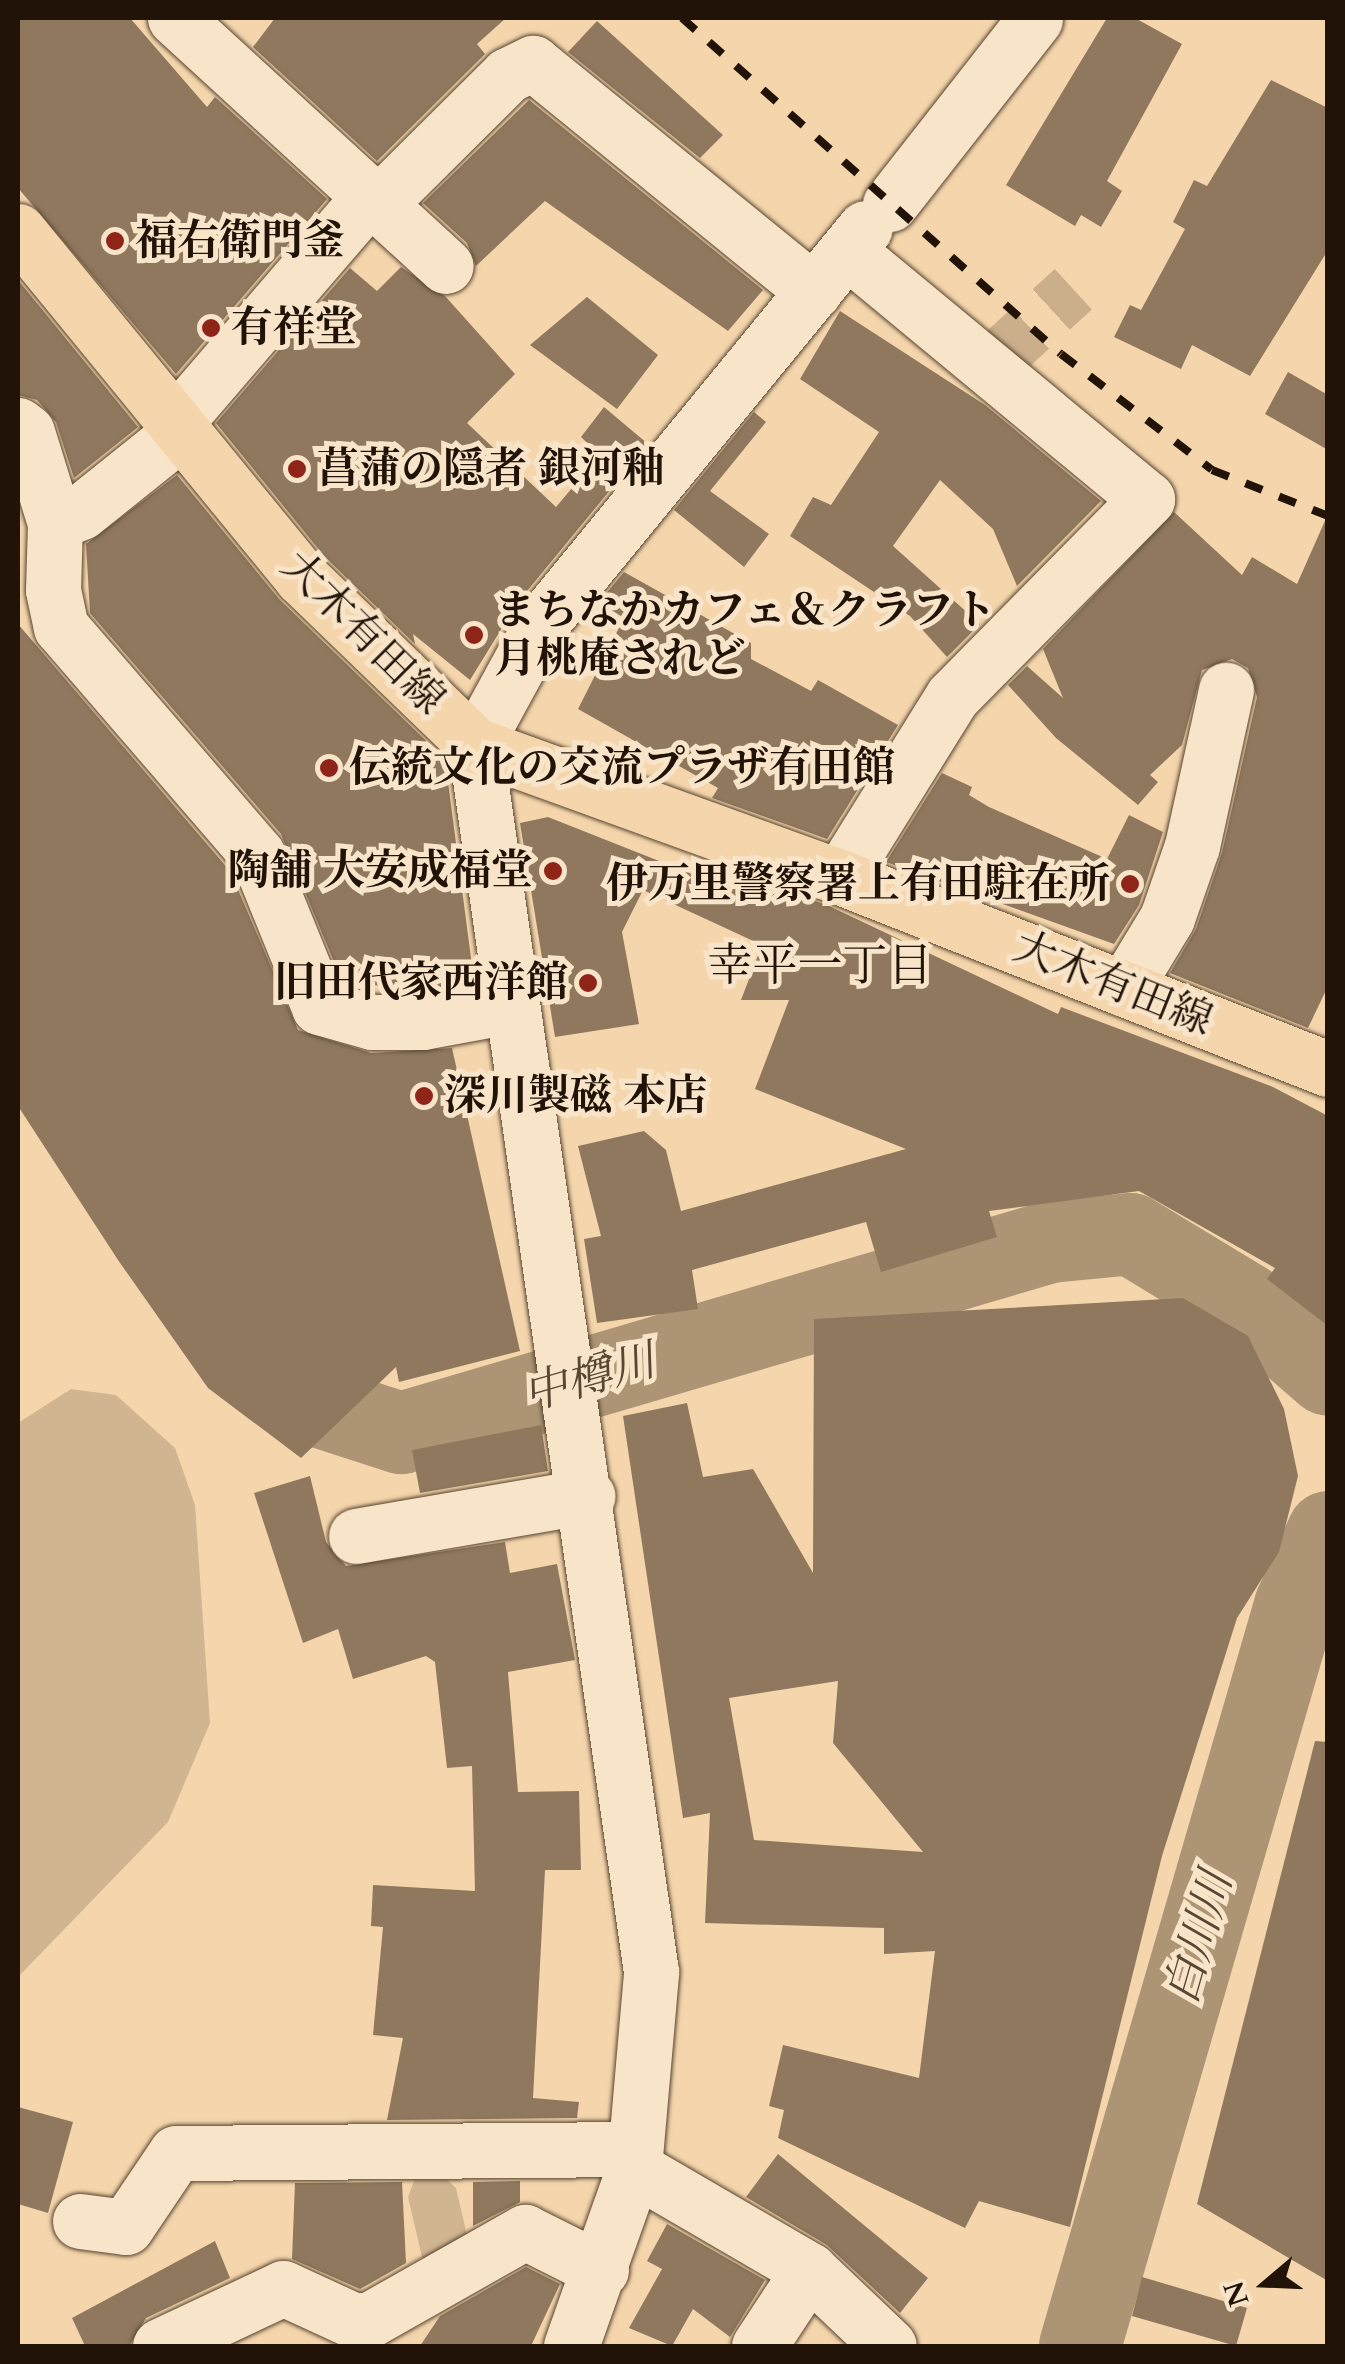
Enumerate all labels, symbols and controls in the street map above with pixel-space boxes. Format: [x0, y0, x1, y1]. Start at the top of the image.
place label: 福右衛門釜 [135, 216, 345, 266]
marker: 福右衛門釜 [104, 230, 126, 252]
place label: 有祥堂 [231, 303, 357, 353]
marker: 有祥堂 [200, 317, 222, 339]
place label: 菖蒲の隠者 銀河釉 [317, 444, 664, 494]
marker: 菖蒲の隠者 銀河釉 [286, 458, 308, 480]
street label: 大木有田線 [271, 541, 455, 725]
place label: まちなかカフェ＆クラフト 月桃庵されど [494, 586, 998, 684]
marker: まちなかカフェ＆クラフト 月桃庵されど [463, 624, 485, 646]
place label: 伝統文化の交流プラザ有田館 [349, 743, 895, 793]
marker: 伝統文化の交流プラザ有田館 [318, 757, 340, 779]
place label: 陶舗 大安成福堂 [228, 846, 533, 896]
place label: 伊万里警察署上有田駐在所 [606, 859, 1110, 909]
marker: 陶舗 大安成福堂 [542, 860, 564, 882]
marker: 伊万里警察署上有田駐在所 [1119, 873, 1141, 895]
street label: 大木有田線 [1006, 921, 1220, 1047]
district label: 幸平一丁目 [708, 939, 932, 993]
place label: 旧田代家西洋館 [274, 958, 568, 1008]
marker: 旧田代家西洋館 [577, 972, 599, 994]
place label: 深川製磁 本店 [444, 1071, 707, 1121]
marker: 深川製磁 本店 [413, 1085, 435, 1107]
water label: 中樽川 [517, 1333, 661, 1423]
water label: 白川川 [1154, 1866, 1244, 2010]
north arrow [1215, 2234, 1315, 2334]
text: N [1215, 2276, 1259, 2311]

